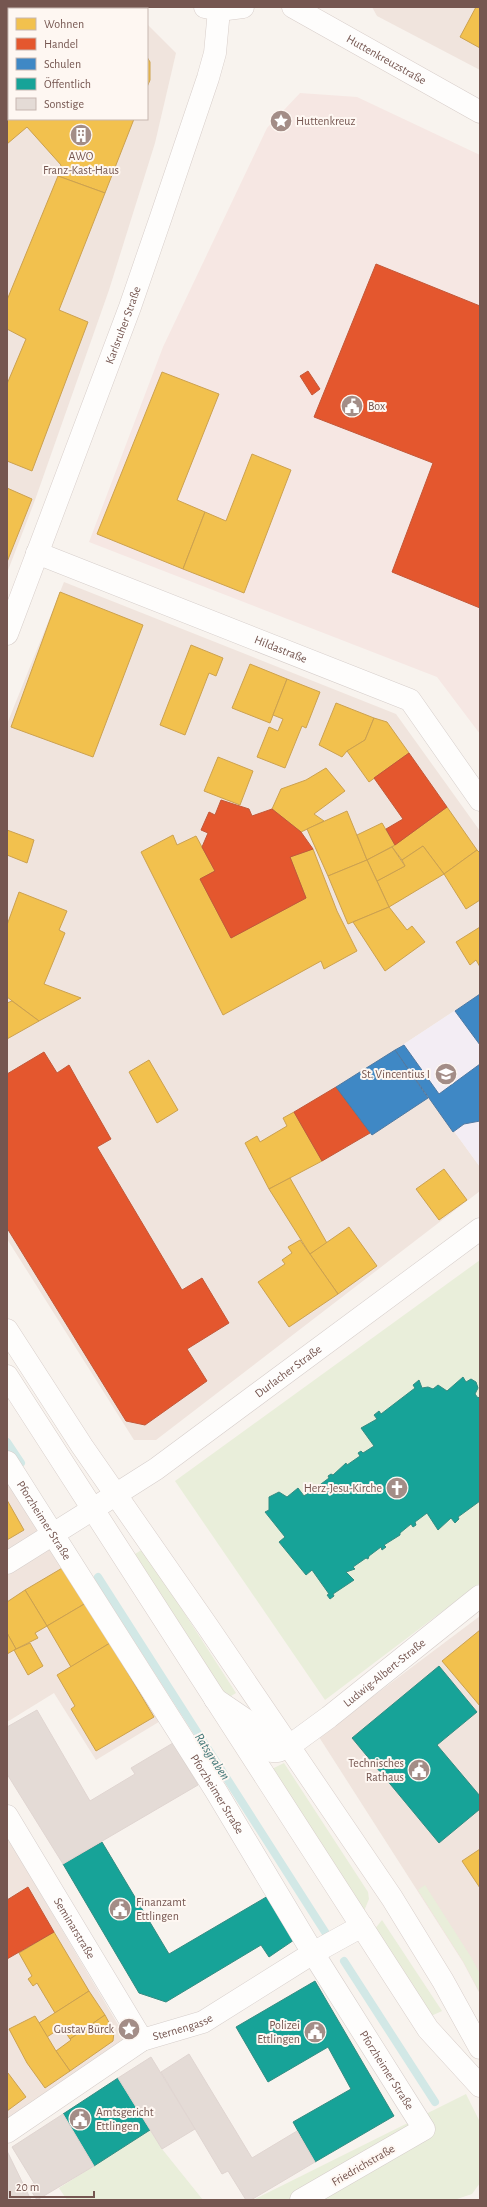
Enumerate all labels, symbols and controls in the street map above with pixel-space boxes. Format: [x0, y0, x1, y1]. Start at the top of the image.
legend [8, 8, 148, 120]
text: Wohnen [44, 18, 84, 30]
street label: Huttenkreuzstraße [344, 32, 428, 86]
text: Handel [44, 38, 78, 50]
text: Schulen [44, 58, 81, 70]
text: Öffentlich [44, 77, 91, 90]
text: Sonstige [44, 98, 84, 110]
place icon: Huttenkreuz [268, 108, 294, 134]
place label: Huttenkreuz [296, 115, 355, 127]
building icon: AWO Franz-Kast-Haus [68, 122, 94, 148]
place label: AWO Franz-Kast-Haus [43, 150, 119, 176]
street label: Karlsruher Straße [103, 285, 143, 366]
public building icon: Box [339, 393, 365, 419]
place label: Box [368, 400, 385, 412]
street label: Hildastraße [253, 633, 309, 665]
school or university icon: St. Vincentius I [433, 1061, 459, 1087]
place label: St. Vincentius I [361, 1068, 430, 1080]
street label: Durlacher Straße [253, 1343, 324, 1400]
church icon: Herz-Jesu-Kirche [384, 1475, 410, 1501]
street label: Pforzheimer Straße [15, 1479, 73, 1562]
place label: Herz-Jesu-Kirche [304, 1482, 382, 1494]
street label: Ludwig-Albert-Straße [341, 1636, 428, 1709]
water label: Ratsgraben [192, 1731, 232, 1783]
street label: Pforzheimer Straße [188, 1752, 246, 1836]
place label: Technisches Rathaus [348, 1757, 404, 1783]
public building icon: Technisches Rathaus [406, 1757, 432, 1783]
street label: Seminarstraße [52, 1896, 98, 1961]
public building icon: Finanzamt Ettlingen [107, 1896, 133, 1922]
place label: Finanzamt Ettlingen [136, 1896, 186, 1922]
street label: Sternengasse [151, 2011, 215, 2043]
place icon: Gustav Bürck [116, 2016, 142, 2042]
place label: Polizei Ettlingen [257, 2019, 300, 2045]
public building icon: Polizei Ettlingen [302, 2019, 328, 2045]
place label: Gustav Bürck [54, 2023, 115, 2035]
street label: Pforzheimer Straße [357, 2028, 416, 2112]
public building icon: Amtsgericht Ettlingen [67, 2106, 93, 2132]
place label: Amtsgericht Ettlingen [96, 2106, 154, 2132]
street label: Friedrichstraße [329, 2142, 397, 2188]
scale bar [10, 2173, 94, 2199]
text: 20 m [16, 2181, 39, 2193]

